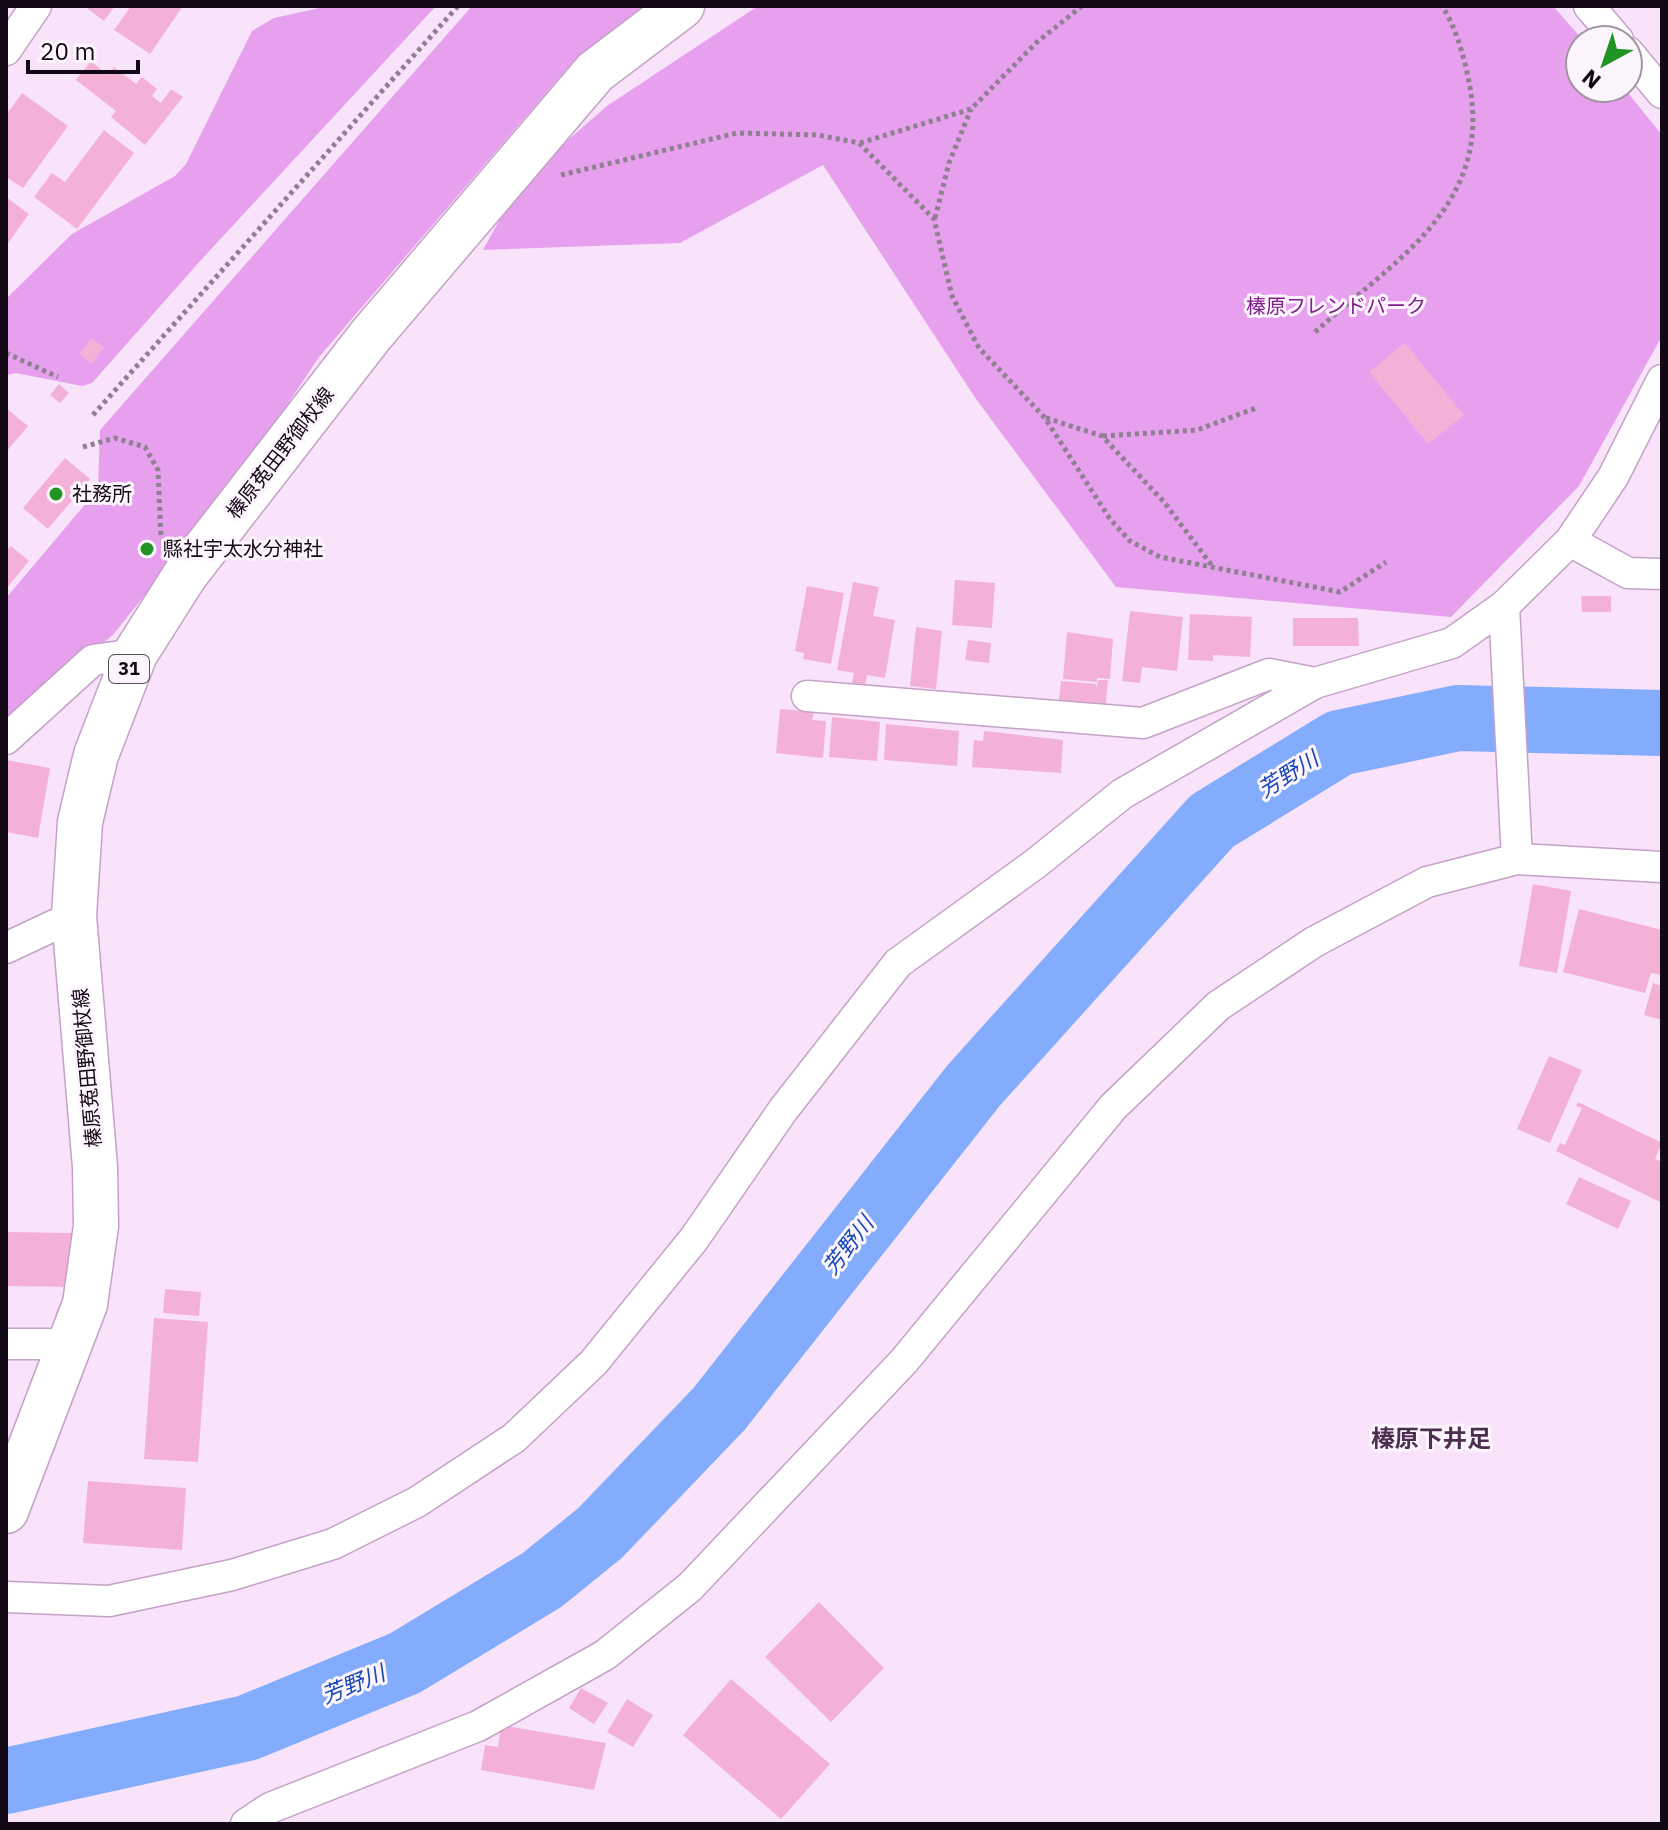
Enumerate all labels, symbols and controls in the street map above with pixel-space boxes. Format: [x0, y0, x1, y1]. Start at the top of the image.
scale bar [28, 24, 138, 74]
north arrow [1564, 24, 1644, 104]
text: 20 m [40, 35, 95, 67]
text: N [1575, 63, 1606, 96]
park label: 榛原フレンドパーク [1246, 292, 1426, 319]
street label: 榛原菟田野御杖線 [220, 381, 339, 524]
place label: 社務所 [72, 480, 132, 507]
marker: 社務所 [47, 485, 65, 503]
place label: 縣社宇太水分神社 [163, 535, 323, 562]
marker: 縣社宇太水分神社 [138, 540, 156, 558]
road number: 31 [109, 655, 149, 683]
water label: 芳野川 [1252, 743, 1325, 803]
street label: 榛原菟田野御杖線 [66, 987, 107, 1149]
water label: 芳野川 [816, 1208, 881, 1280]
district label: 榛原下井足 [1371, 1422, 1491, 1454]
water label: 芳野川 [317, 1657, 391, 1709]

